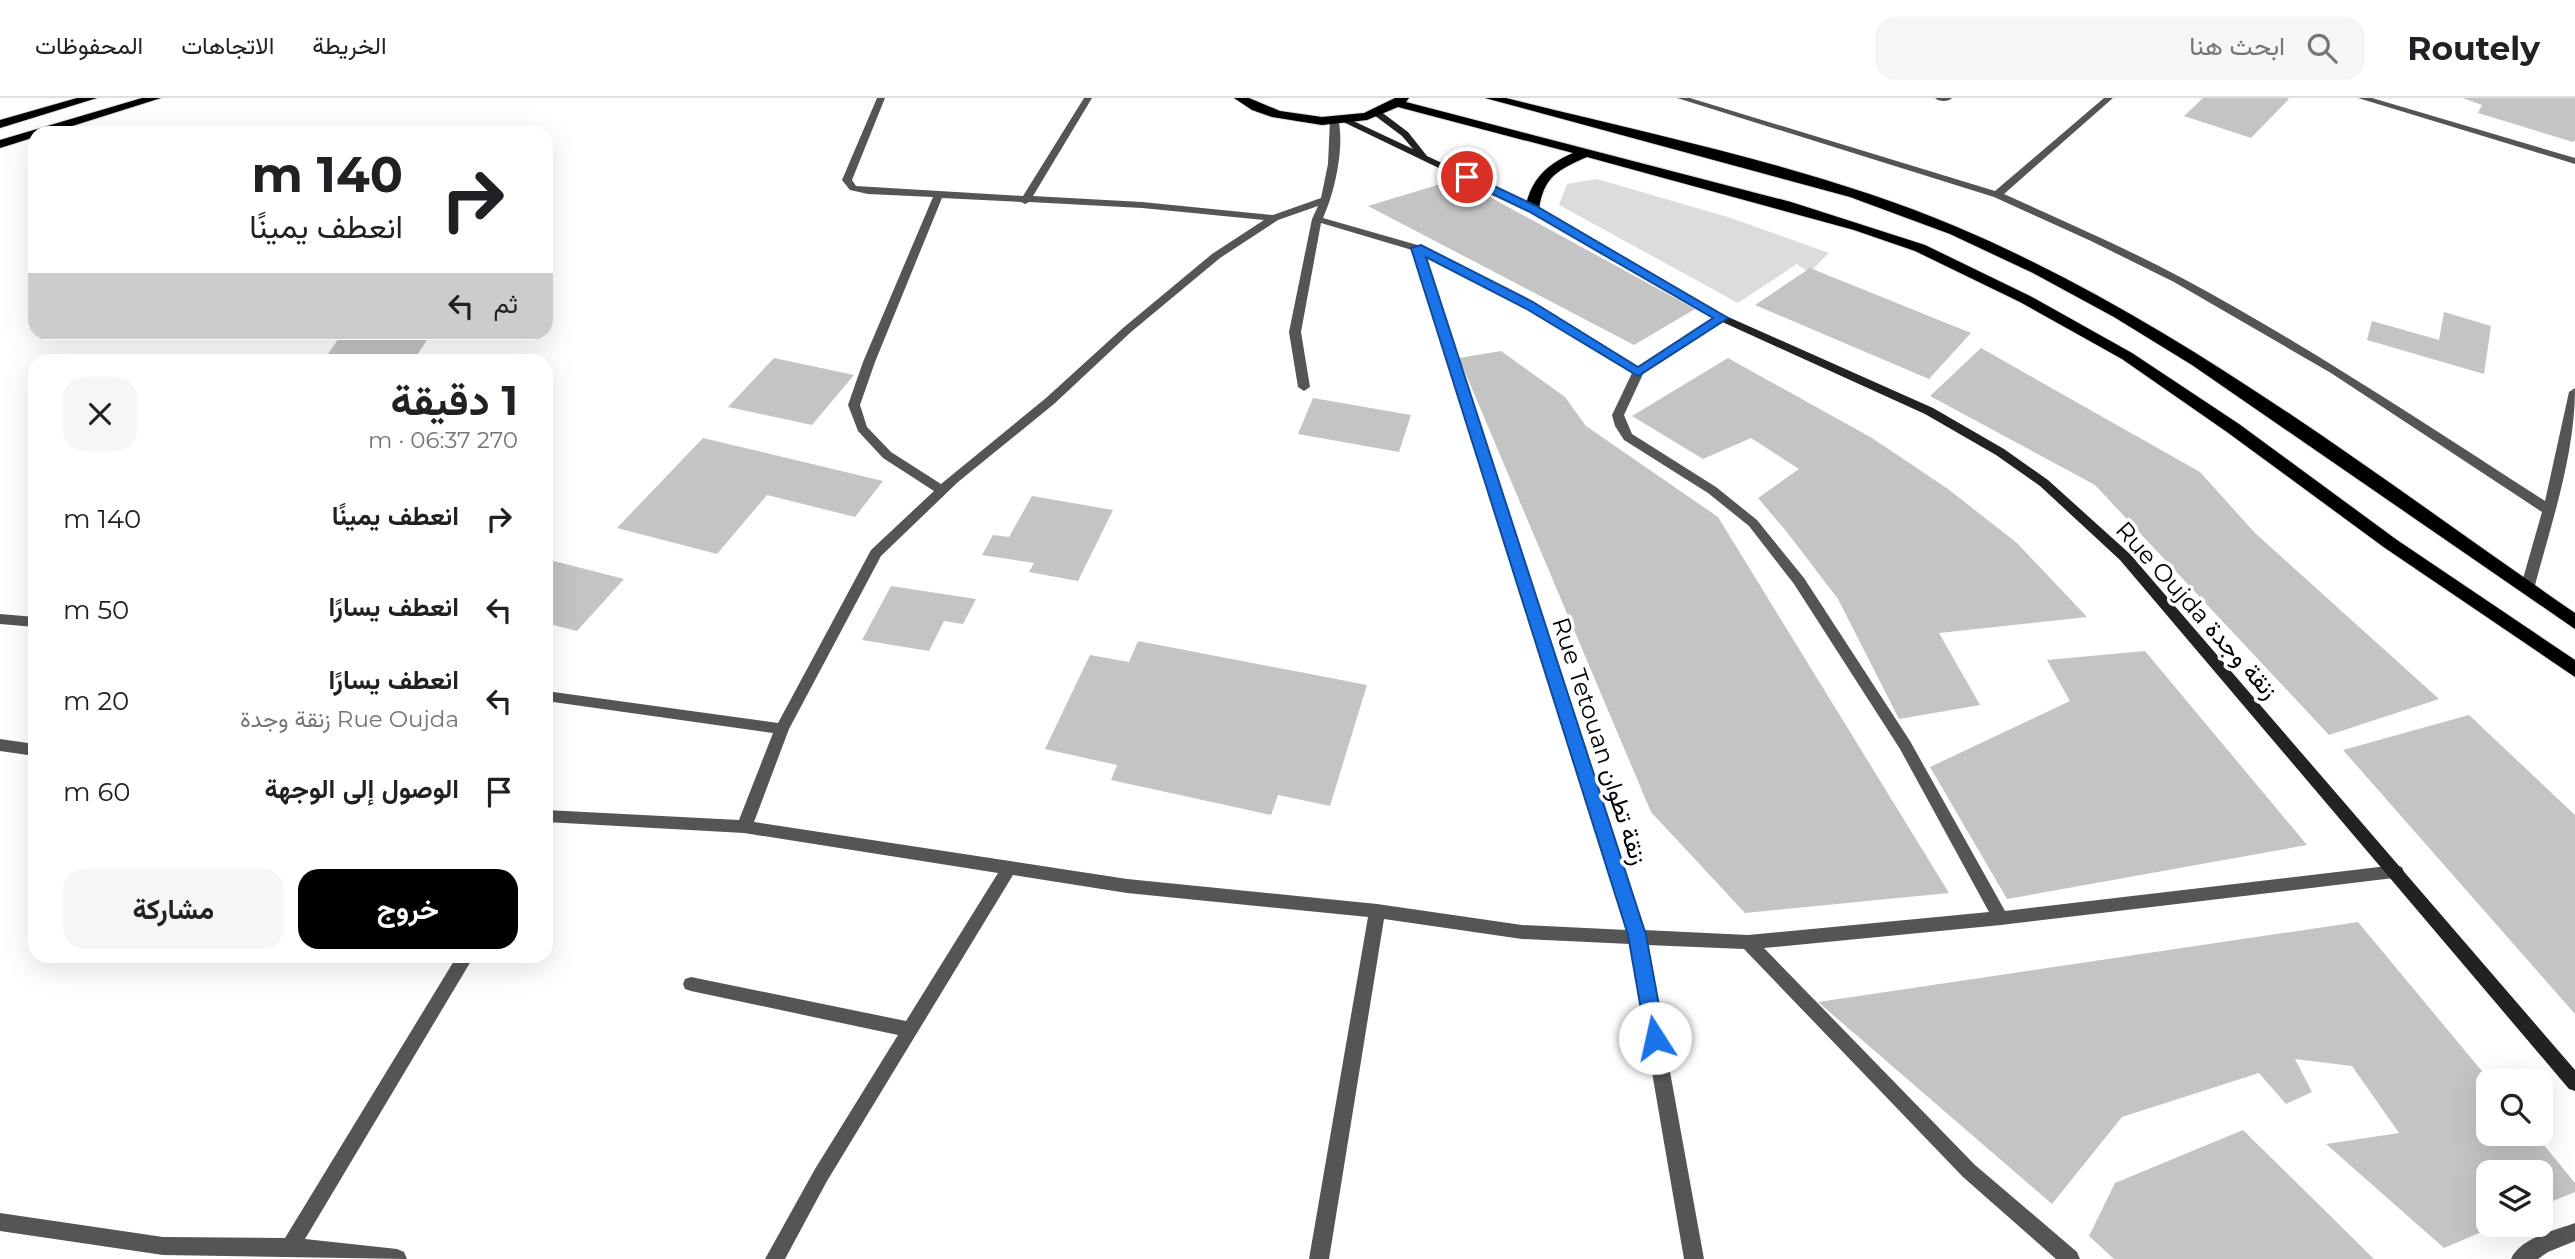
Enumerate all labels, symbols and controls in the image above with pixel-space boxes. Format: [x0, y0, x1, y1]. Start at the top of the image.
search box [1875, 17, 2365, 80]
text: Routely [2407, 28, 2540, 68]
icon: search [2303, 29, 2341, 67]
text: ابحث هنا [2189, 30, 2285, 62]
text: المحفوظات [35, 31, 143, 60]
text: الاتجاهات [181, 31, 274, 60]
text: الخريطة [312, 31, 387, 60]
text: 140 m [251, 145, 403, 204]
pin [1437, 147, 1497, 207]
icon: right [427, 154, 518, 245]
icon: arrive [1448, 158, 1486, 196]
text: انعطف يمينًا [249, 207, 403, 246]
icon: left [442, 287, 480, 325]
text: ثم [494, 288, 518, 320]
text: 1 دقيقة [391, 374, 518, 426]
button: close [63, 377, 137, 451]
text: 270 m · 06:37 [368, 426, 518, 454]
text: انعطف يمينًا [332, 500, 459, 532]
icon: right [480, 500, 518, 538]
text: 140 m [63, 503, 141, 535]
street label: Rue Oujda زنقة وجدة [2109, 515, 2284, 705]
text: انعطف يسارًا [329, 591, 459, 623]
icon: left [480, 591, 518, 629]
text: 50 m [63, 594, 129, 626]
street label: Rue Tetouan زنقة تطوان [1545, 614, 1654, 869]
text: انعطف يسارًا [329, 664, 459, 696]
icon: left [480, 682, 518, 720]
text: 20 m [63, 685, 129, 717]
text: Rue Oujda زنقة وجدة [240, 705, 459, 733]
text: الوصول إلى الوجهة [265, 773, 459, 805]
icon: arrive [480, 773, 518, 811]
text: 60 m [63, 776, 130, 808]
button: مشاركة [63, 869, 284, 949]
button: خروج [298, 869, 518, 949]
position arrow [1618, 1001, 1692, 1075]
map controls [2476, 1069, 2553, 1237]
button: search [2476, 1069, 2553, 1146]
button: layers [2476, 1160, 2553, 1237]

